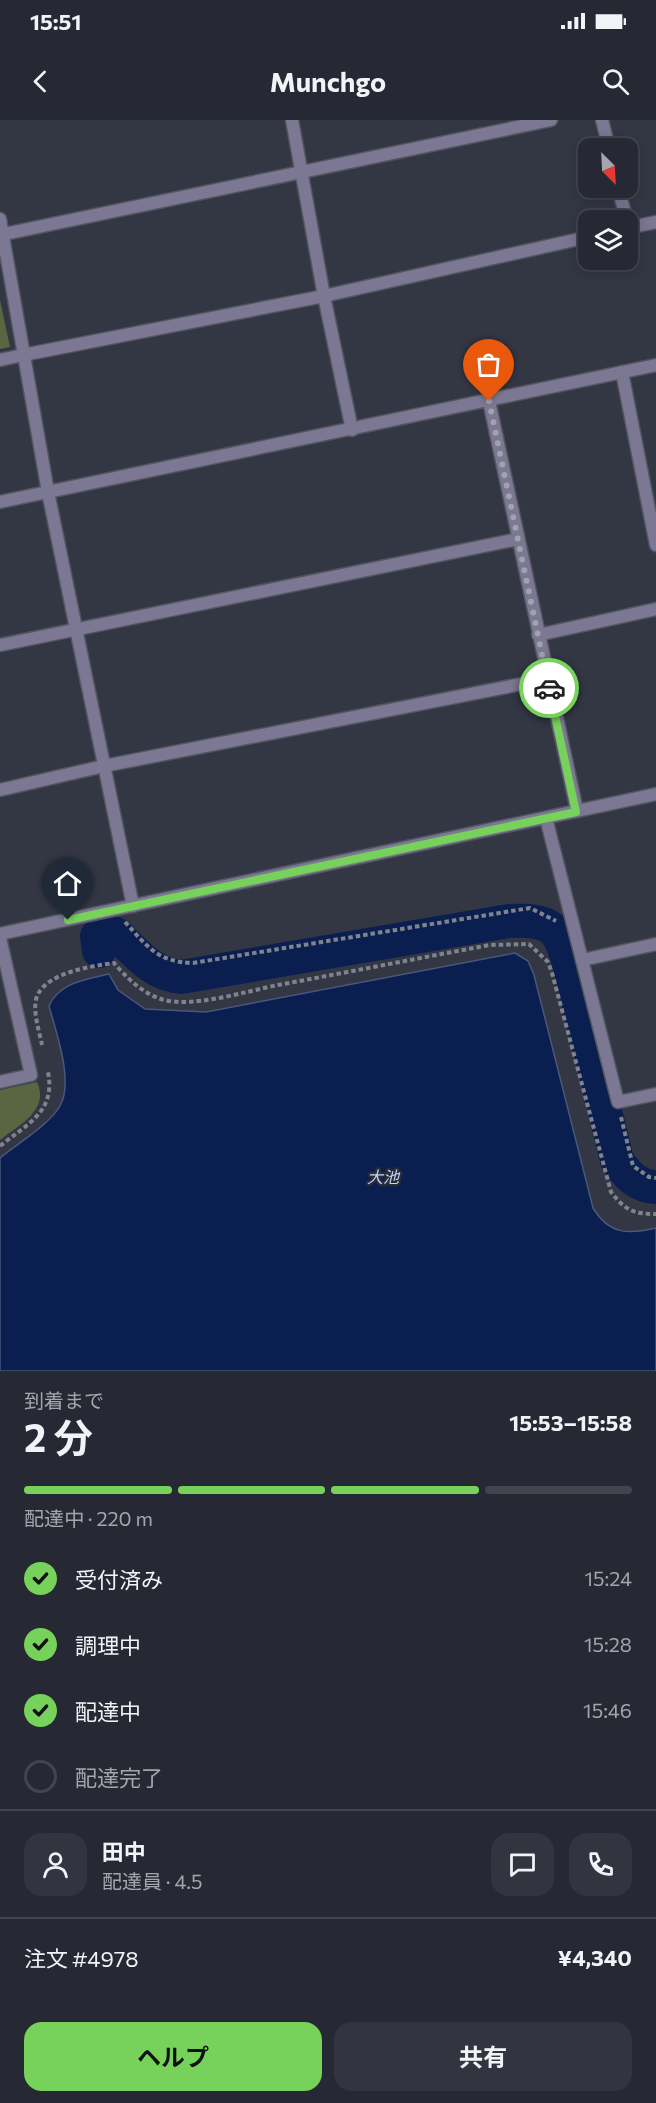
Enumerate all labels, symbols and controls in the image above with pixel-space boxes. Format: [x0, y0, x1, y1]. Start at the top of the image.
text: 15:51 [30, 8, 81, 35]
icon: back [24, 65, 57, 98]
text: Munchgo [270, 65, 386, 98]
icon: search [599, 65, 632, 98]
north arrow [578, 138, 638, 198]
map controls [578, 138, 638, 270]
button: layers [578, 210, 638, 270]
pin [463, 339, 514, 401]
icon: bag [472, 348, 505, 381]
courier [519, 658, 579, 718]
icon: car [533, 672, 566, 705]
pin [42, 858, 93, 920]
icon: home [51, 867, 84, 900]
water label: 大池 [367, 1167, 401, 1186]
text: 到着まで [24, 1388, 104, 1412]
text: 15:53–15:58 [509, 1409, 632, 1436]
text: 2 分 [24, 1412, 93, 1460]
text: 配達中 · 220 m [24, 1506, 153, 1530]
icon: check [24, 1562, 57, 1595]
text: 受付済み [75, 1566, 163, 1593]
text: 15:24 [584, 1566, 632, 1590]
icon: check [24, 1628, 57, 1661]
text: 調理中 [75, 1632, 141, 1659]
text: 15:28 [584, 1632, 632, 1656]
icon: check [24, 1694, 57, 1727]
text: 配達中 [75, 1698, 141, 1725]
text: 15:46 [583, 1698, 632, 1722]
text: 配達完了 [75, 1764, 163, 1791]
button: person [24, 1833, 87, 1896]
button: chat [491, 1833, 554, 1896]
button: phone [569, 1833, 632, 1896]
text: 田中 [102, 1838, 146, 1865]
text: 配達員 · 4.5 [102, 1869, 202, 1893]
text: ¥4,340 [558, 1944, 632, 1971]
text: 注文 #4978 [24, 1945, 139, 1972]
button: ヘルプ [24, 2022, 322, 2091]
button: 共有 [334, 2022, 632, 2091]

